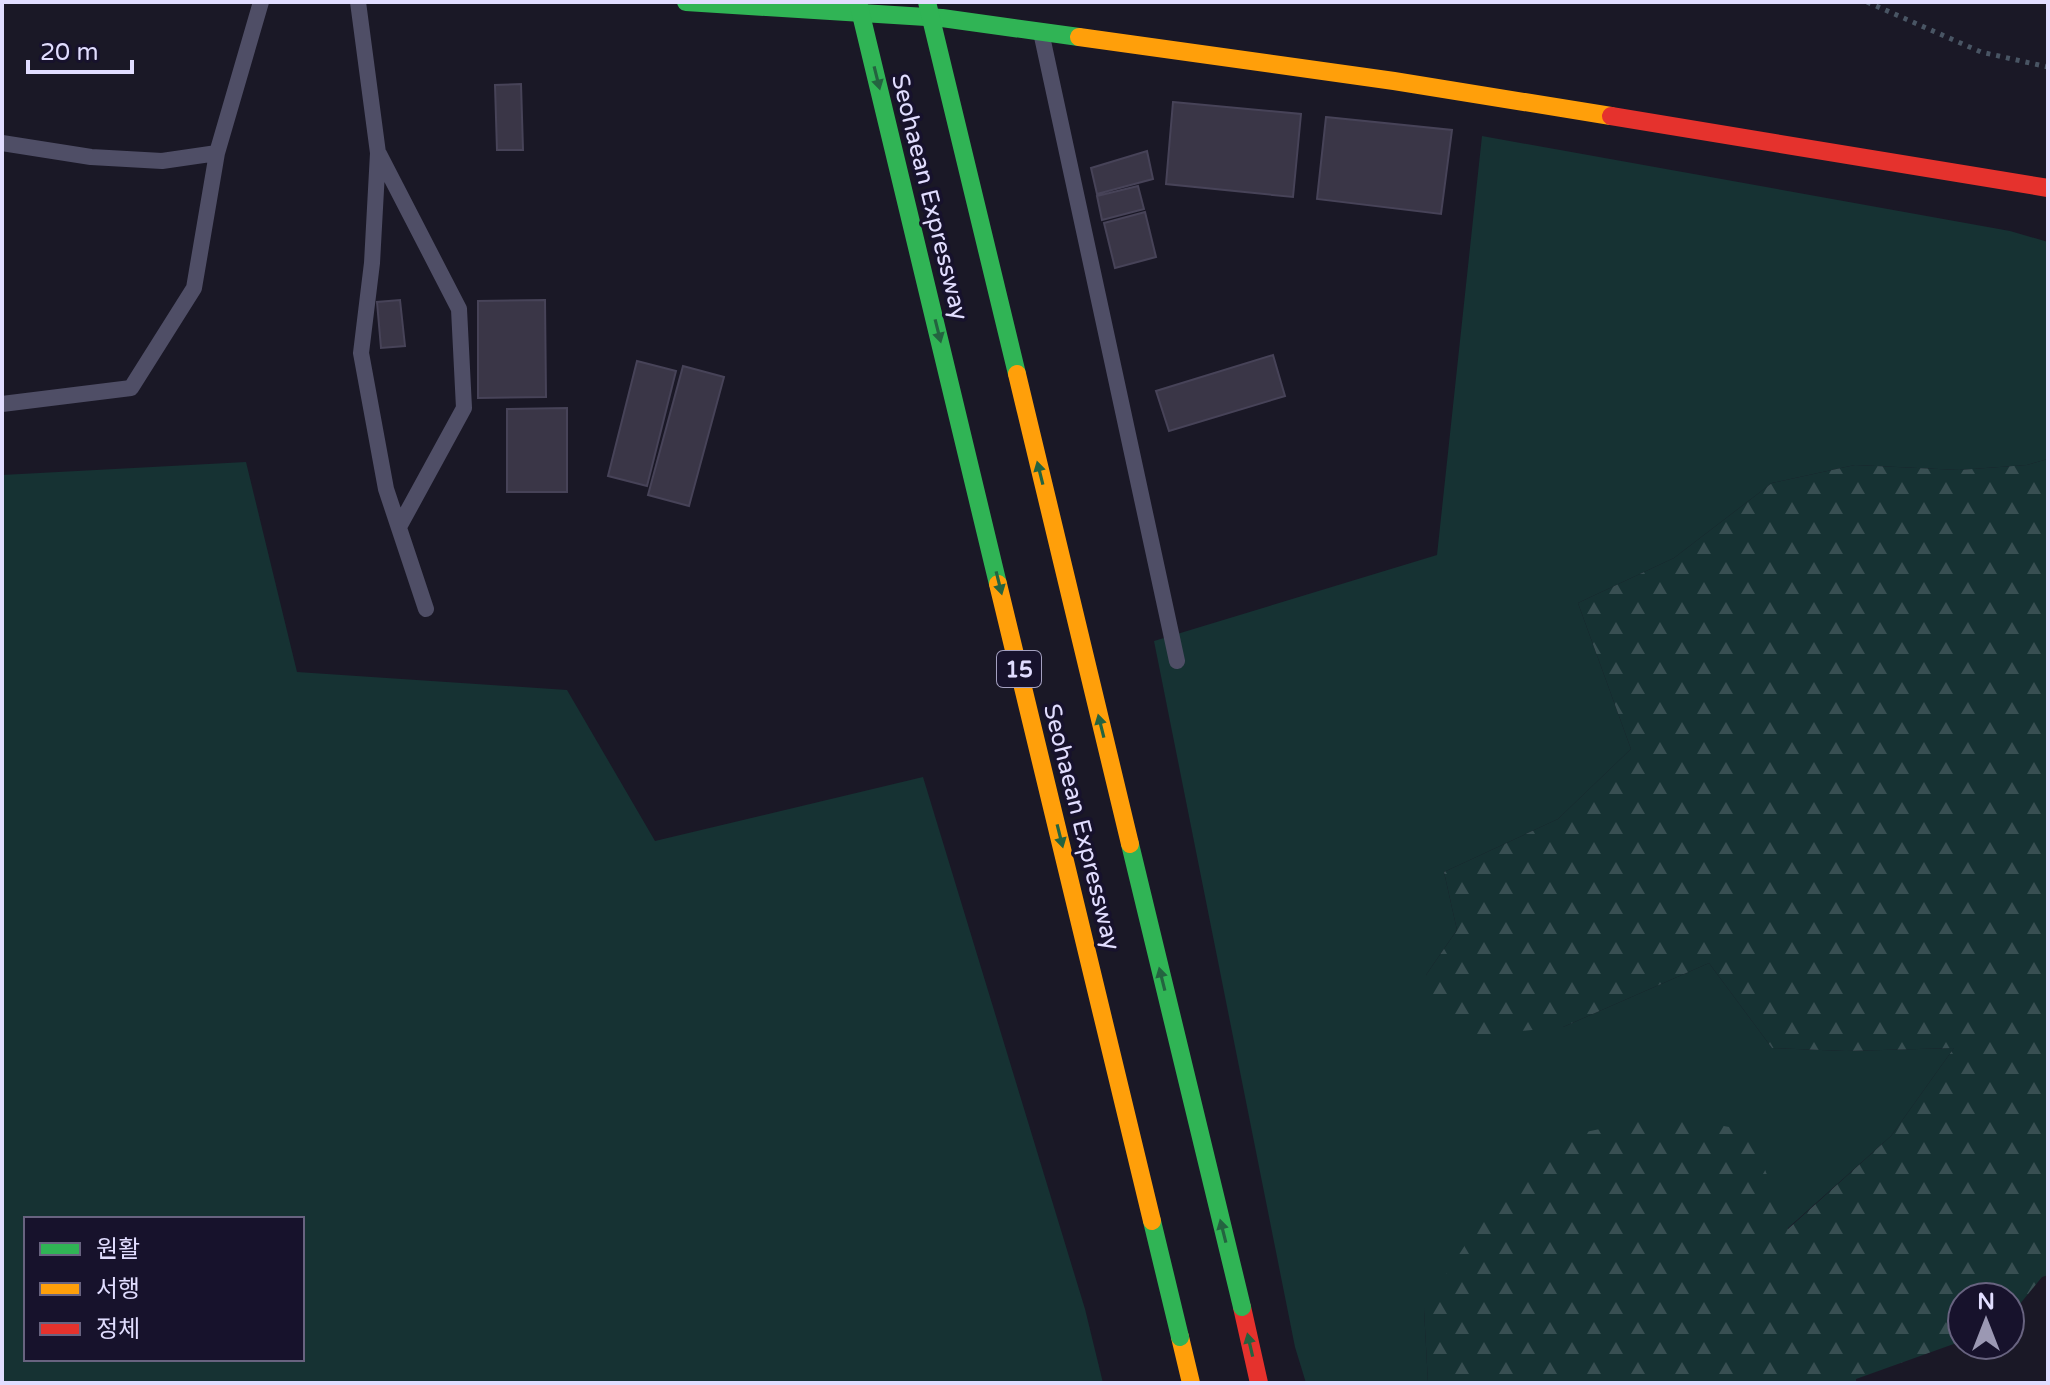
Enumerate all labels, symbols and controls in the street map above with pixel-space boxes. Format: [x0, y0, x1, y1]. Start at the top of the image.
scale bar [28, 24, 132, 74]
text: 20 m [40, 38, 98, 67]
one-way arrow [871, 65, 883, 90]
street label: Seohaean Expressway [885, 71, 974, 323]
one-way arrow [932, 318, 944, 343]
one-way arrow [1034, 460, 1046, 485]
one-way arrow [993, 571, 1005, 596]
road number: 15 [997, 651, 1041, 687]
street label: Seohaean Expressway [1037, 701, 1126, 953]
one-way arrow [1095, 713, 1107, 738]
one-way arrow [1054, 824, 1066, 849]
one-way arrow [1156, 966, 1168, 991]
legend [24, 1217, 304, 1361]
one-way arrow [1217, 1219, 1229, 1244]
text: 원활 [96, 1235, 140, 1264]
text: 서행 [96, 1275, 140, 1304]
north arrow [1946, 1281, 2026, 1361]
text: N [1977, 1289, 1995, 1315]
text: 정체 [96, 1315, 140, 1344]
one-way arrow [1243, 1332, 1256, 1357]

